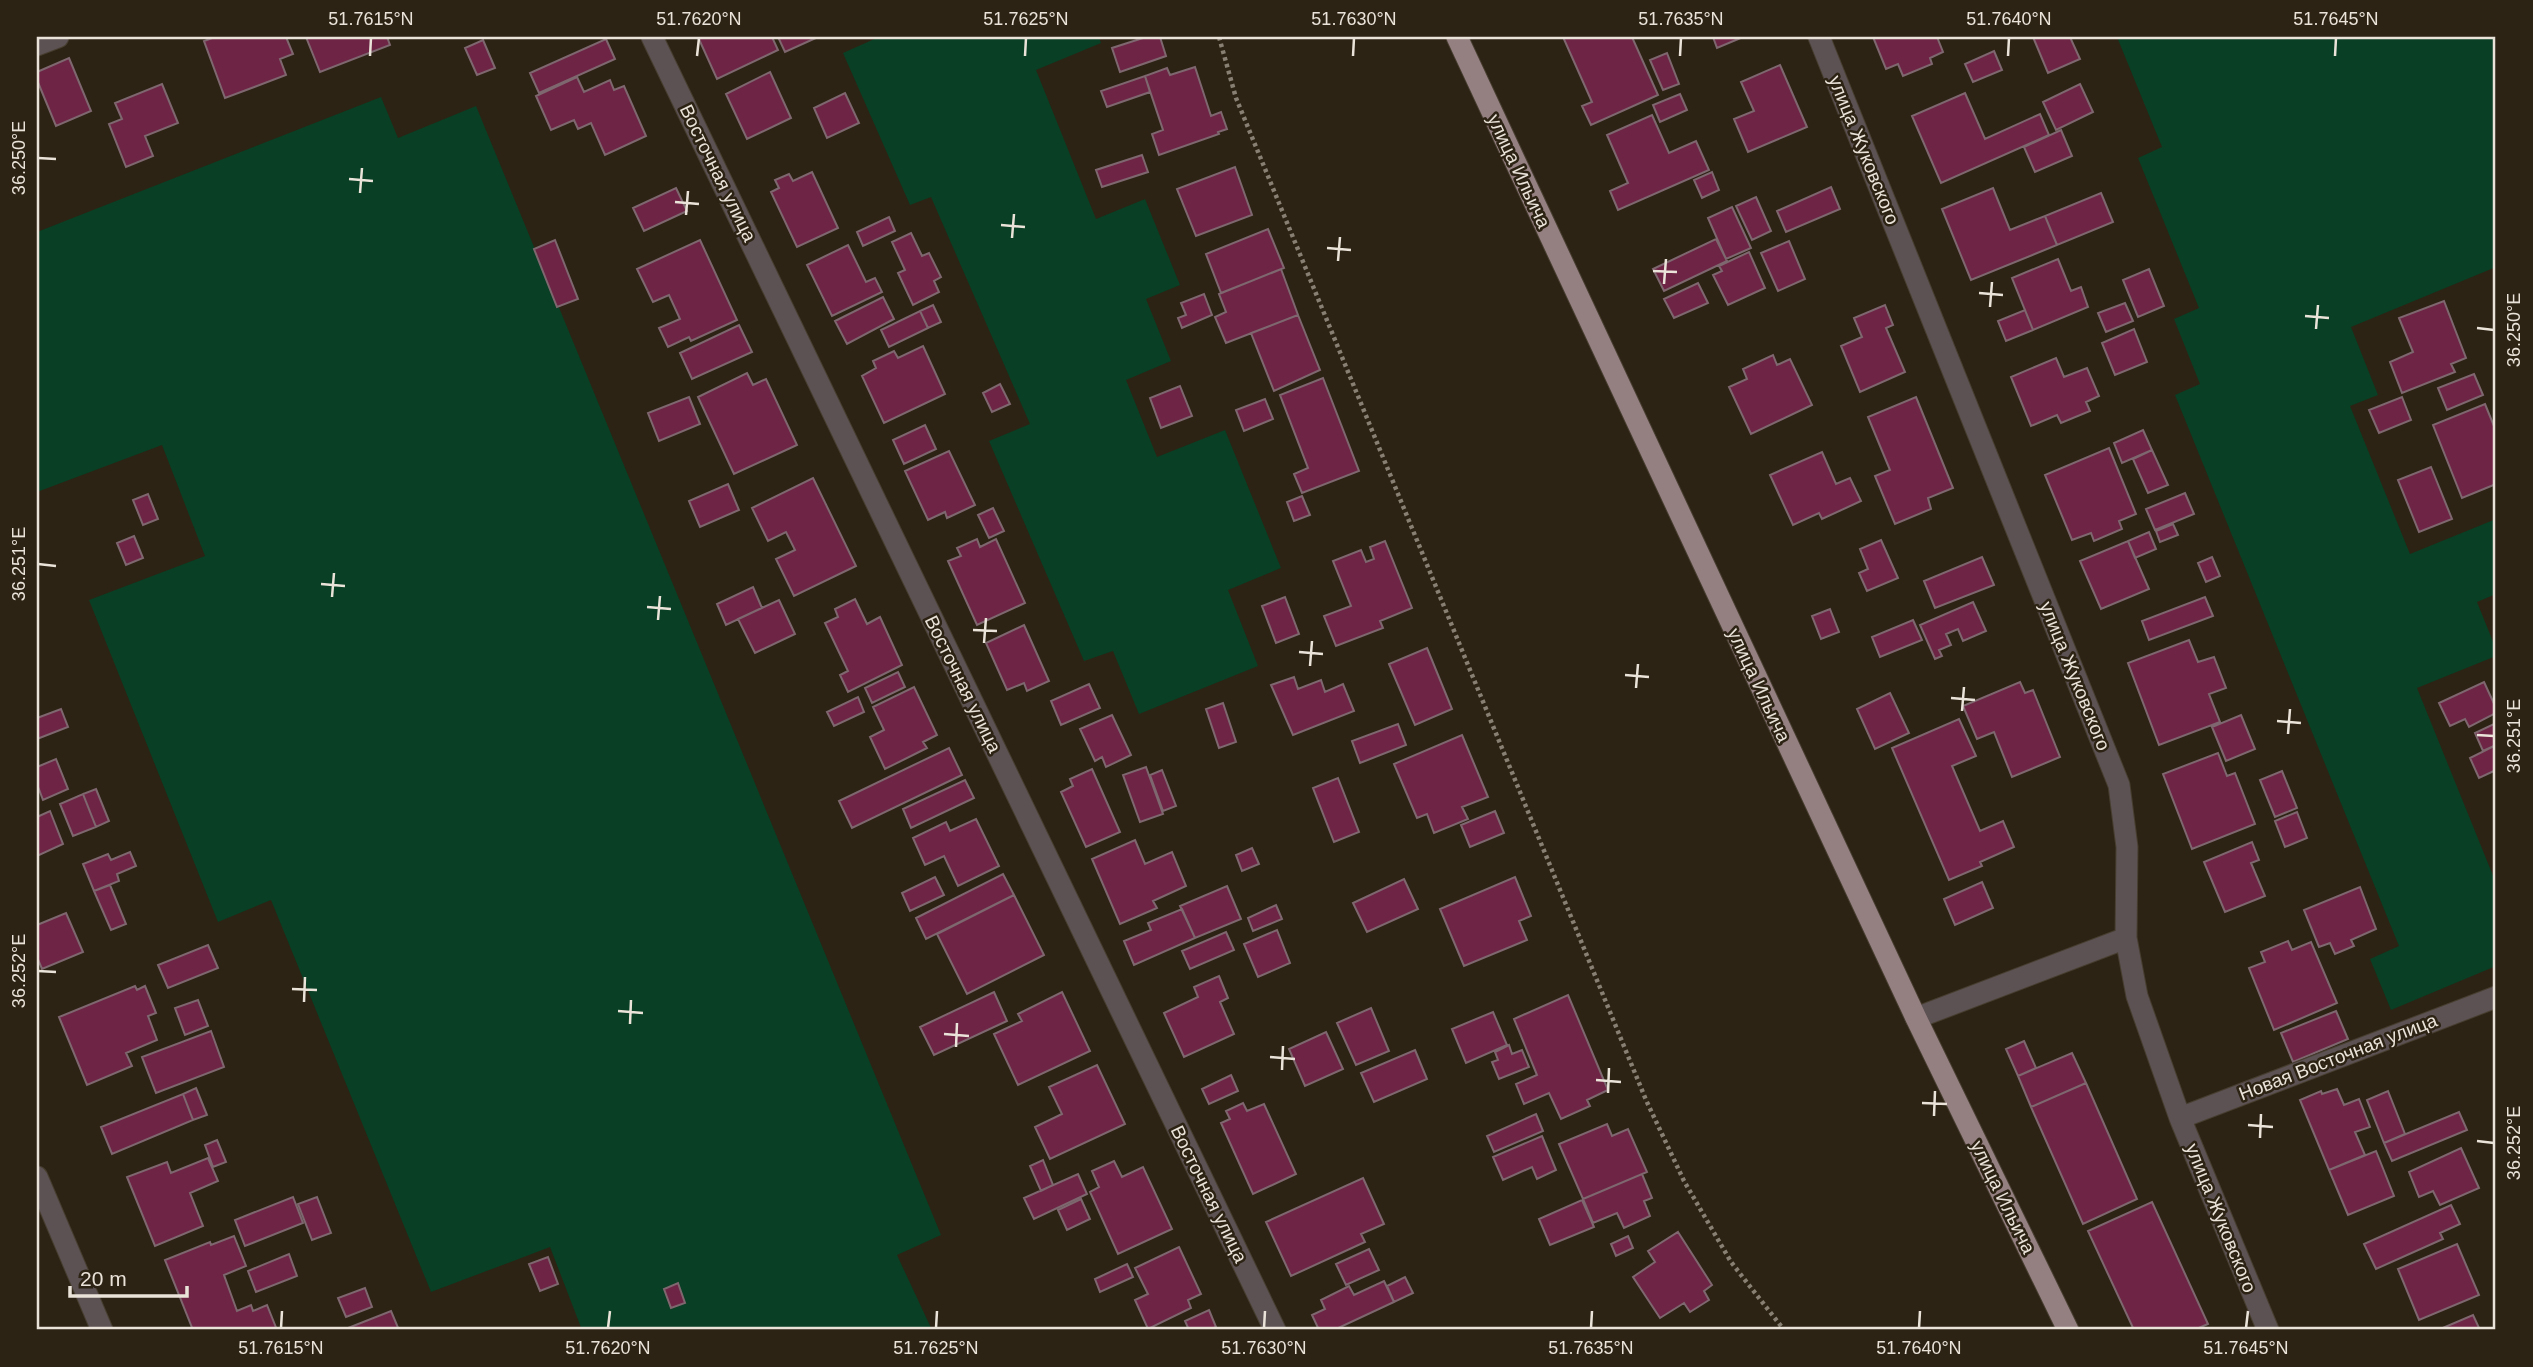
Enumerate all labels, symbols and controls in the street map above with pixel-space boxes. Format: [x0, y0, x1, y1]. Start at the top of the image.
text: 51.7615°N [328, 9, 414, 29]
text: 51.7620°N [656, 9, 742, 29]
text: 51.7625°N [983, 9, 1069, 29]
text: 51.7630°N [1311, 9, 1397, 29]
text: 51.7635°N [1638, 9, 1724, 29]
text: 51.7640°N [1966, 9, 2052, 29]
text: 51.7645°N [2293, 9, 2379, 29]
street label: улица Жуковского [1824, 72, 1904, 228]
street label: Восточная улица [676, 101, 761, 245]
street label: улица Ильича [1483, 111, 1555, 232]
text: 36.250°E [9, 121, 29, 195]
text: 36.250°E [2504, 293, 2524, 367]
text: 36.251°E [9, 527, 29, 601]
street label: улица Жуковского [2035, 598, 2115, 754]
street label: Восточная улица [921, 612, 1006, 756]
street label: улица Ильича [1723, 625, 1795, 746]
text: 36.251°E [2504, 699, 2524, 773]
text: 36.252°E [9, 934, 29, 1008]
street label: Новая Восточная улица [2236, 1009, 2440, 1105]
text: 36.252°E [2504, 1106, 2524, 1180]
street label: Восточная улица [1167, 1122, 1252, 1266]
street label: улица Ильича [1967, 1137, 2040, 1257]
street label: улица Жуковского [2181, 1140, 2261, 1296]
scale bar [70, 1255, 187, 1299]
text: 20 m [80, 1267, 127, 1290]
text: 51.7615°N [238, 1338, 324, 1358]
text: 51.7620°N [565, 1338, 651, 1358]
text: 51.7625°N [893, 1338, 979, 1358]
text: 51.7630°N [1221, 1338, 1307, 1358]
text: 51.7635°N [1548, 1338, 1634, 1358]
text: 51.7640°N [1876, 1338, 1962, 1358]
text: 51.7645°N [2203, 1338, 2289, 1358]

